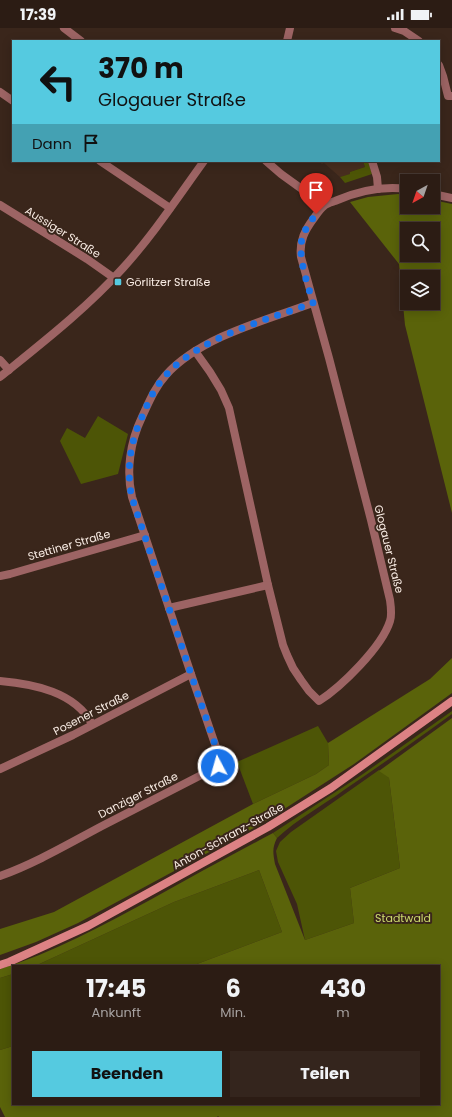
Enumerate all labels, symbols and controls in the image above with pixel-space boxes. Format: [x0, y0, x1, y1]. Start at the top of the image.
text: 17:39 [20, 4, 56, 25]
text: 370 m [98, 49, 184, 88]
icon: left [32, 56, 84, 108]
text: Glogauer Straße [98, 87, 246, 112]
icon: arrive [80, 132, 102, 154]
text: Dann [32, 133, 72, 154]
pin [299, 173, 333, 214]
north arrow [400, 174, 440, 214]
map controls [400, 174, 440, 310]
icon: arrive [305, 179, 327, 201]
street label: Aussiger Straße [22, 202, 104, 262]
button: search [400, 222, 440, 262]
button: layers [400, 270, 440, 310]
place label: Görlitzer Straße [126, 274, 210, 290]
marker: Görlitzer Straße [113, 277, 123, 287]
street label: Glogauer Straße [370, 503, 408, 595]
street label: Stettiner Straße [26, 526, 112, 564]
street label: Posener Straße [50, 687, 132, 739]
position arrow [197, 745, 239, 787]
street label: Danziger Straße [95, 768, 181, 822]
street label: Anton-Schranz-Straße [170, 799, 287, 873]
park label: Stadtwald [375, 910, 431, 926]
text: 17:45 [86, 972, 146, 1005]
text: 6 [225, 972, 241, 1005]
text: 430 [320, 972, 366, 1005]
text: Ankunft [91, 1003, 141, 1022]
text: Min. [220, 1003, 246, 1022]
text: m [336, 1003, 350, 1022]
button: Beenden [32, 1051, 222, 1097]
button: Teilen [230, 1051, 420, 1097]

